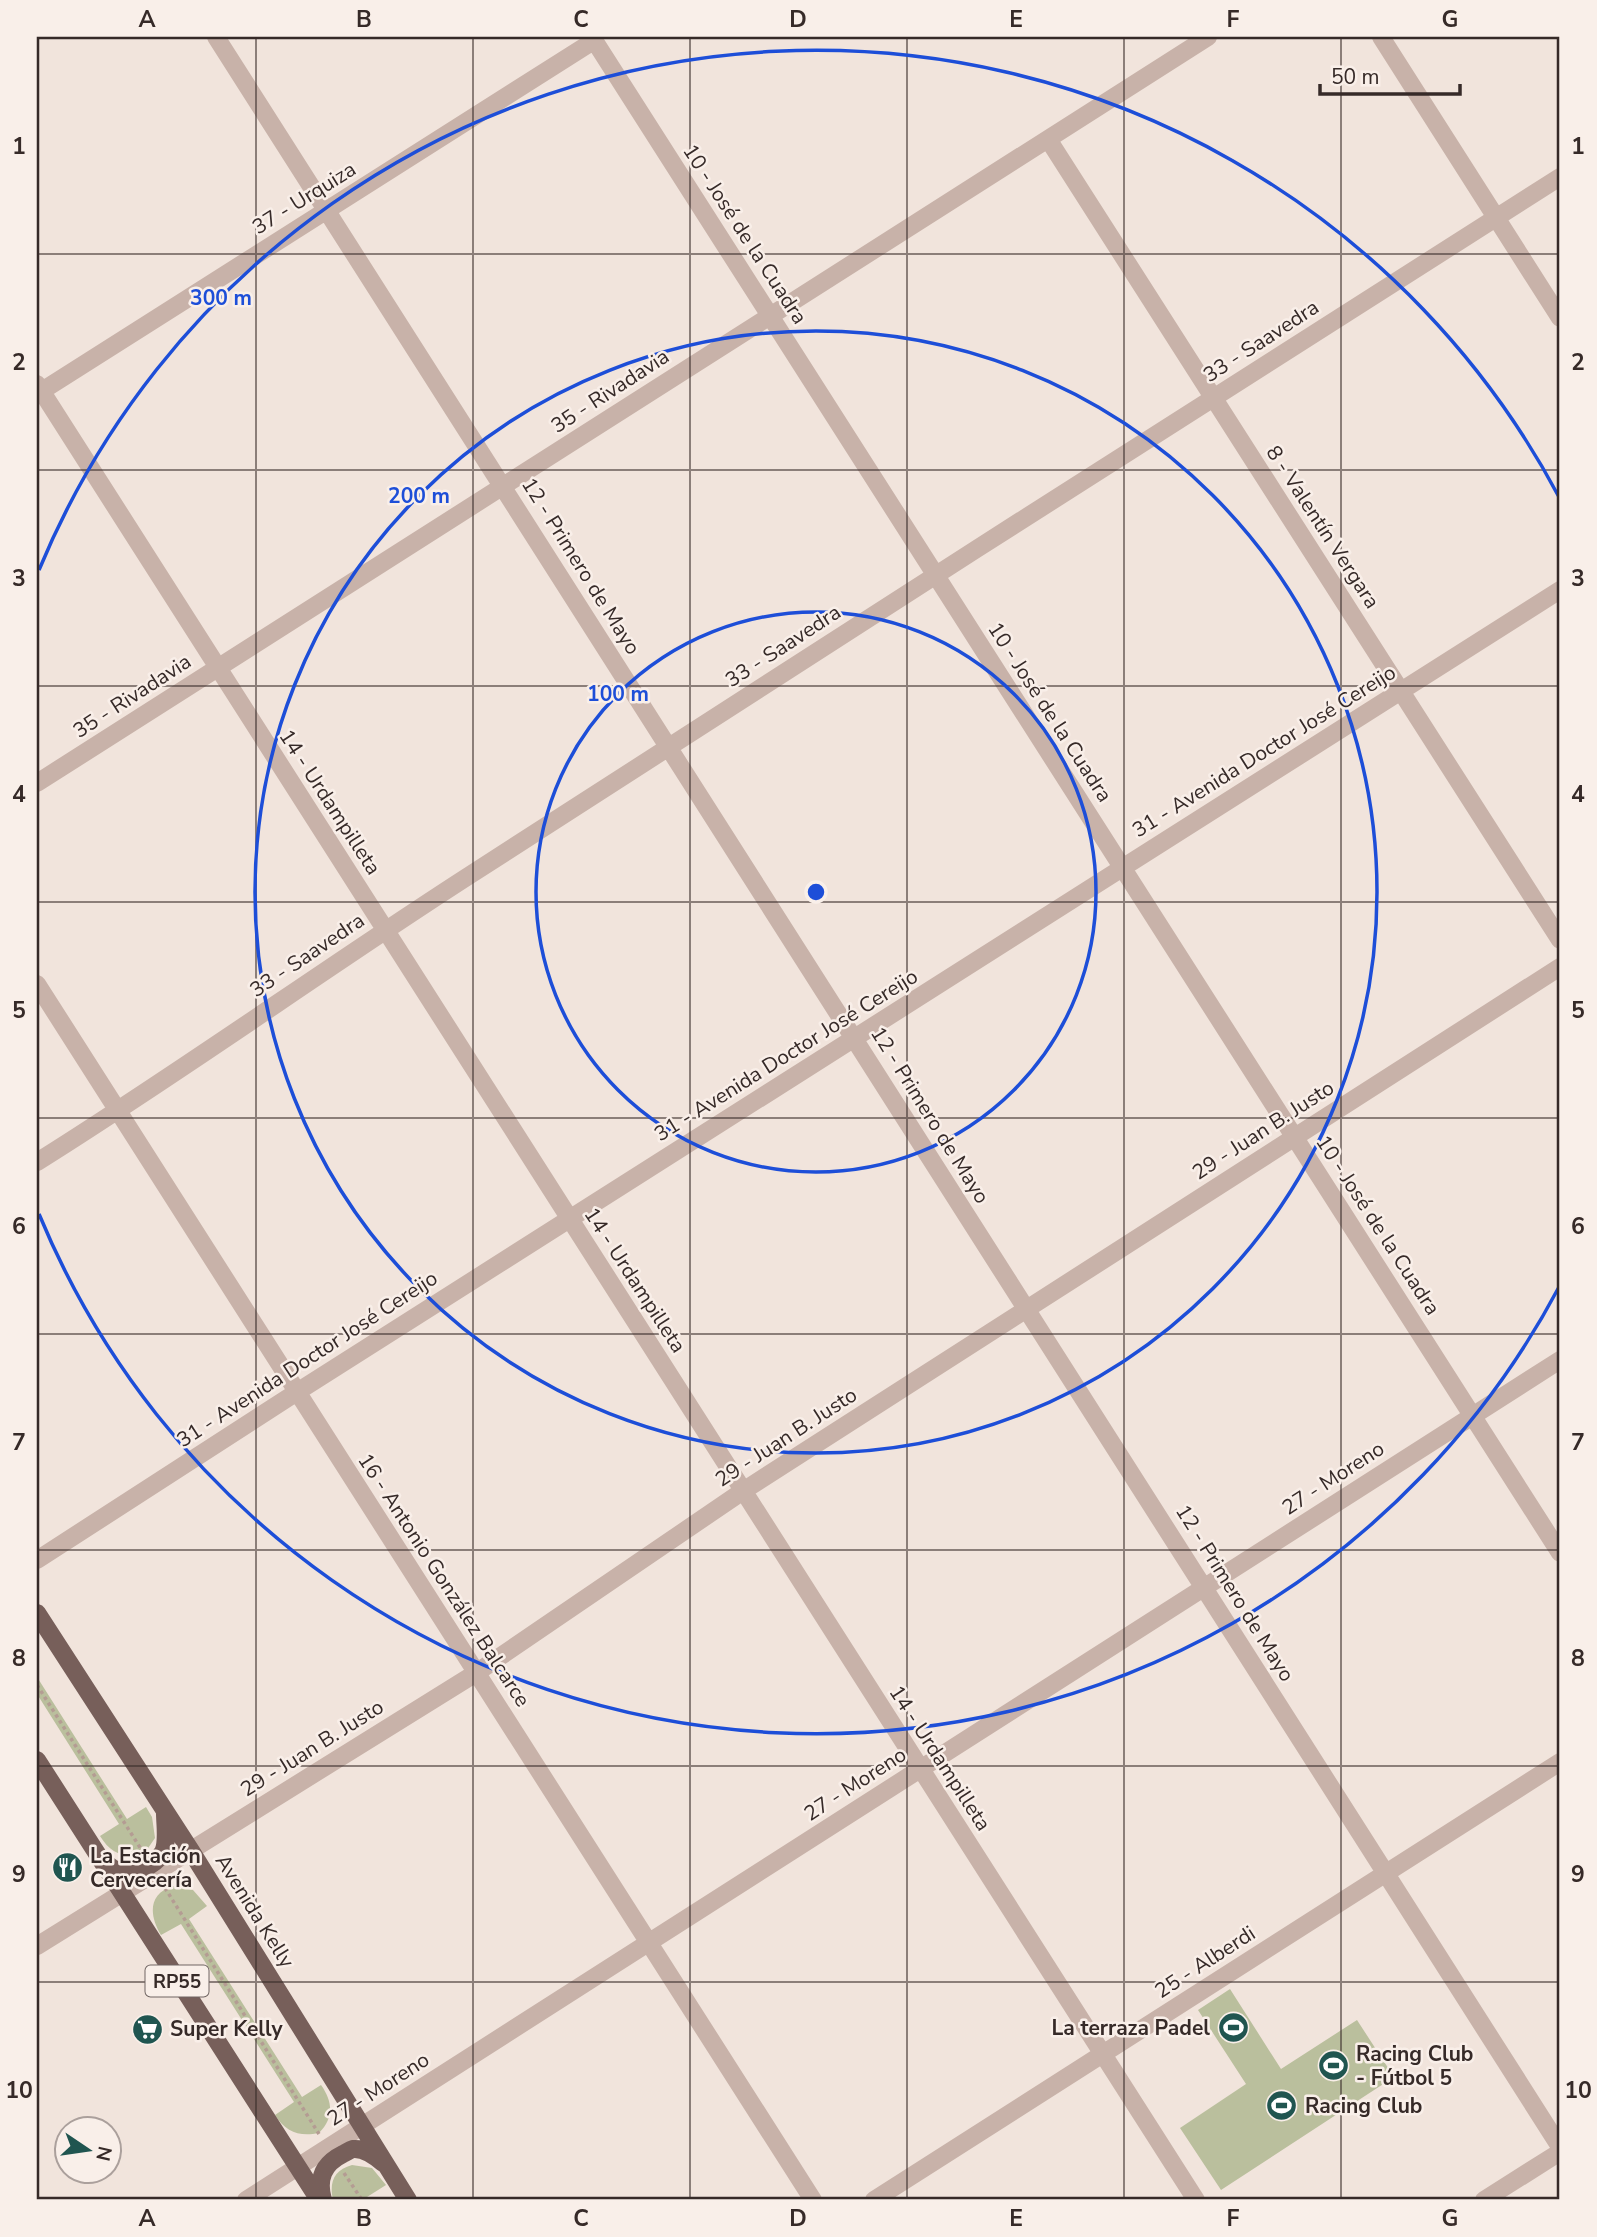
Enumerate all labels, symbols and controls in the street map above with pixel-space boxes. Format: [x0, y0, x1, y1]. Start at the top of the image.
text: A [138, 4, 156, 35]
text: B [356, 4, 372, 35]
text: C [573, 4, 589, 35]
text: D [789, 4, 807, 35]
text: E [1009, 4, 1023, 35]
text: F [1227, 4, 1240, 35]
text: G [1442, 4, 1458, 35]
scale bar [1320, 52, 1460, 96]
text: 50 m [1331, 63, 1380, 91]
text: 1 [12, 131, 26, 162]
text: 1 [1571, 131, 1585, 162]
street label: 10 - José de la Cuadra [676, 139, 814, 329]
street label: 37 - Urquiza [247, 155, 361, 241]
text: 300 m [190, 284, 252, 312]
street label: 33 - Saavedra [1198, 293, 1324, 389]
street label: 35 - Rivadavia [545, 342, 675, 440]
text: 2 [12, 347, 26, 378]
text: 2 [1571, 347, 1585, 378]
street label: 8 - Valentín Vergara [1260, 440, 1386, 614]
street label: 12 - Primero de Mayo [515, 472, 647, 660]
text: 200 m [388, 482, 450, 510]
text: 3 [12, 563, 26, 594]
text: 3 [1571, 563, 1585, 594]
street label: 33 - Saavedra [720, 598, 846, 694]
street label: 10 - José de la Cuadra [981, 617, 1119, 807]
street label: 35 - Rivadavia [67, 647, 197, 745]
street label: 31 - Avenida Doctor José Cereijo [1127, 658, 1401, 844]
text: 100 m [587, 680, 649, 708]
street label: 14 - Urdampilleta [273, 724, 387, 880]
text: 4 [12, 779, 26, 810]
text: 4 [1571, 779, 1585, 810]
centre of rings [804, 880, 828, 904]
street label: 33 - Saavedra [244, 906, 370, 1004]
street label: 31 - Avenida Doctor José Cereijo [649, 962, 923, 1148]
text: 5 [12, 995, 26, 1026]
text: 5 [1571, 995, 1585, 1026]
street label: 12 - Primero de Mayo [864, 1021, 996, 1209]
street label: 29 - Juan B. Justo [1187, 1074, 1339, 1186]
street label: 10 - José de la Cuadra [1309, 1130, 1447, 1320]
street label: 14 - Urdampilleta [578, 1202, 692, 1358]
text: 6 [12, 1211, 26, 1242]
text: 6 [1571, 1211, 1585, 1242]
street label: 31 - Avenida Doctor José Cereijo [171, 1264, 443, 1454]
street label: 29 - Juan B. Justo [710, 1381, 862, 1493]
text: 7 [12, 1427, 26, 1458]
text: 7 [1571, 1427, 1585, 1458]
street label: 27 - Moreno [1276, 1434, 1390, 1522]
street label: 16 - Antonio González Balcarce [351, 1448, 537, 1712]
street label: 12 - Primero de Mayo [1169, 1499, 1301, 1687]
text: 8 [12, 1643, 26, 1674]
text: 8 [1571, 1643, 1585, 1674]
street label: 14 - Urdampilleta [883, 1680, 997, 1836]
street label: 29 - Juan B. Justo [235, 1693, 389, 1803]
street label: 27 - Moreno [798, 1740, 912, 1828]
place label: La Estación Cervecería [90, 1842, 201, 1894]
street label: Avenida Kelly [209, 1849, 301, 1973]
restaurant icon: La Estación Cervecería [50, 1851, 84, 1885]
text: 9 [12, 1859, 26, 1890]
text: 9 [1571, 1859, 1585, 1890]
street label: 25 - Alberdi [1149, 1919, 1261, 2005]
road number: RP55 [146, 1966, 208, 1996]
sports icon: La terraza Padel [1216, 2011, 1250, 2045]
supermarket icon: Super Kelly [130, 2012, 164, 2046]
place label: La terraza Padel [1051, 2014, 1210, 2042]
place label: Super Kelly [170, 2015, 283, 2043]
place label: Racing Club - Fútbol 5 [1356, 2040, 1473, 2092]
street label: 27 - Moreno [321, 2045, 435, 2133]
sports icon: Racing Club - Fútbol 5 [1316, 2049, 1350, 2083]
text: 10 [5, 2075, 33, 2106]
text: 10 [1564, 2075, 1592, 2106]
sports icon: Racing Club [1265, 2089, 1299, 2123]
place label: Racing Club [1305, 2092, 1422, 2120]
north arrow [52, 2114, 122, 2184]
text: N [89, 2144, 118, 2163]
text: A [138, 2203, 156, 2234]
text: B [356, 2203, 372, 2234]
text: C [573, 2203, 589, 2234]
text: D [789, 2203, 807, 2234]
text: E [1009, 2203, 1023, 2234]
text: F [1227, 2203, 1240, 2234]
text: G [1442, 2203, 1458, 2234]

